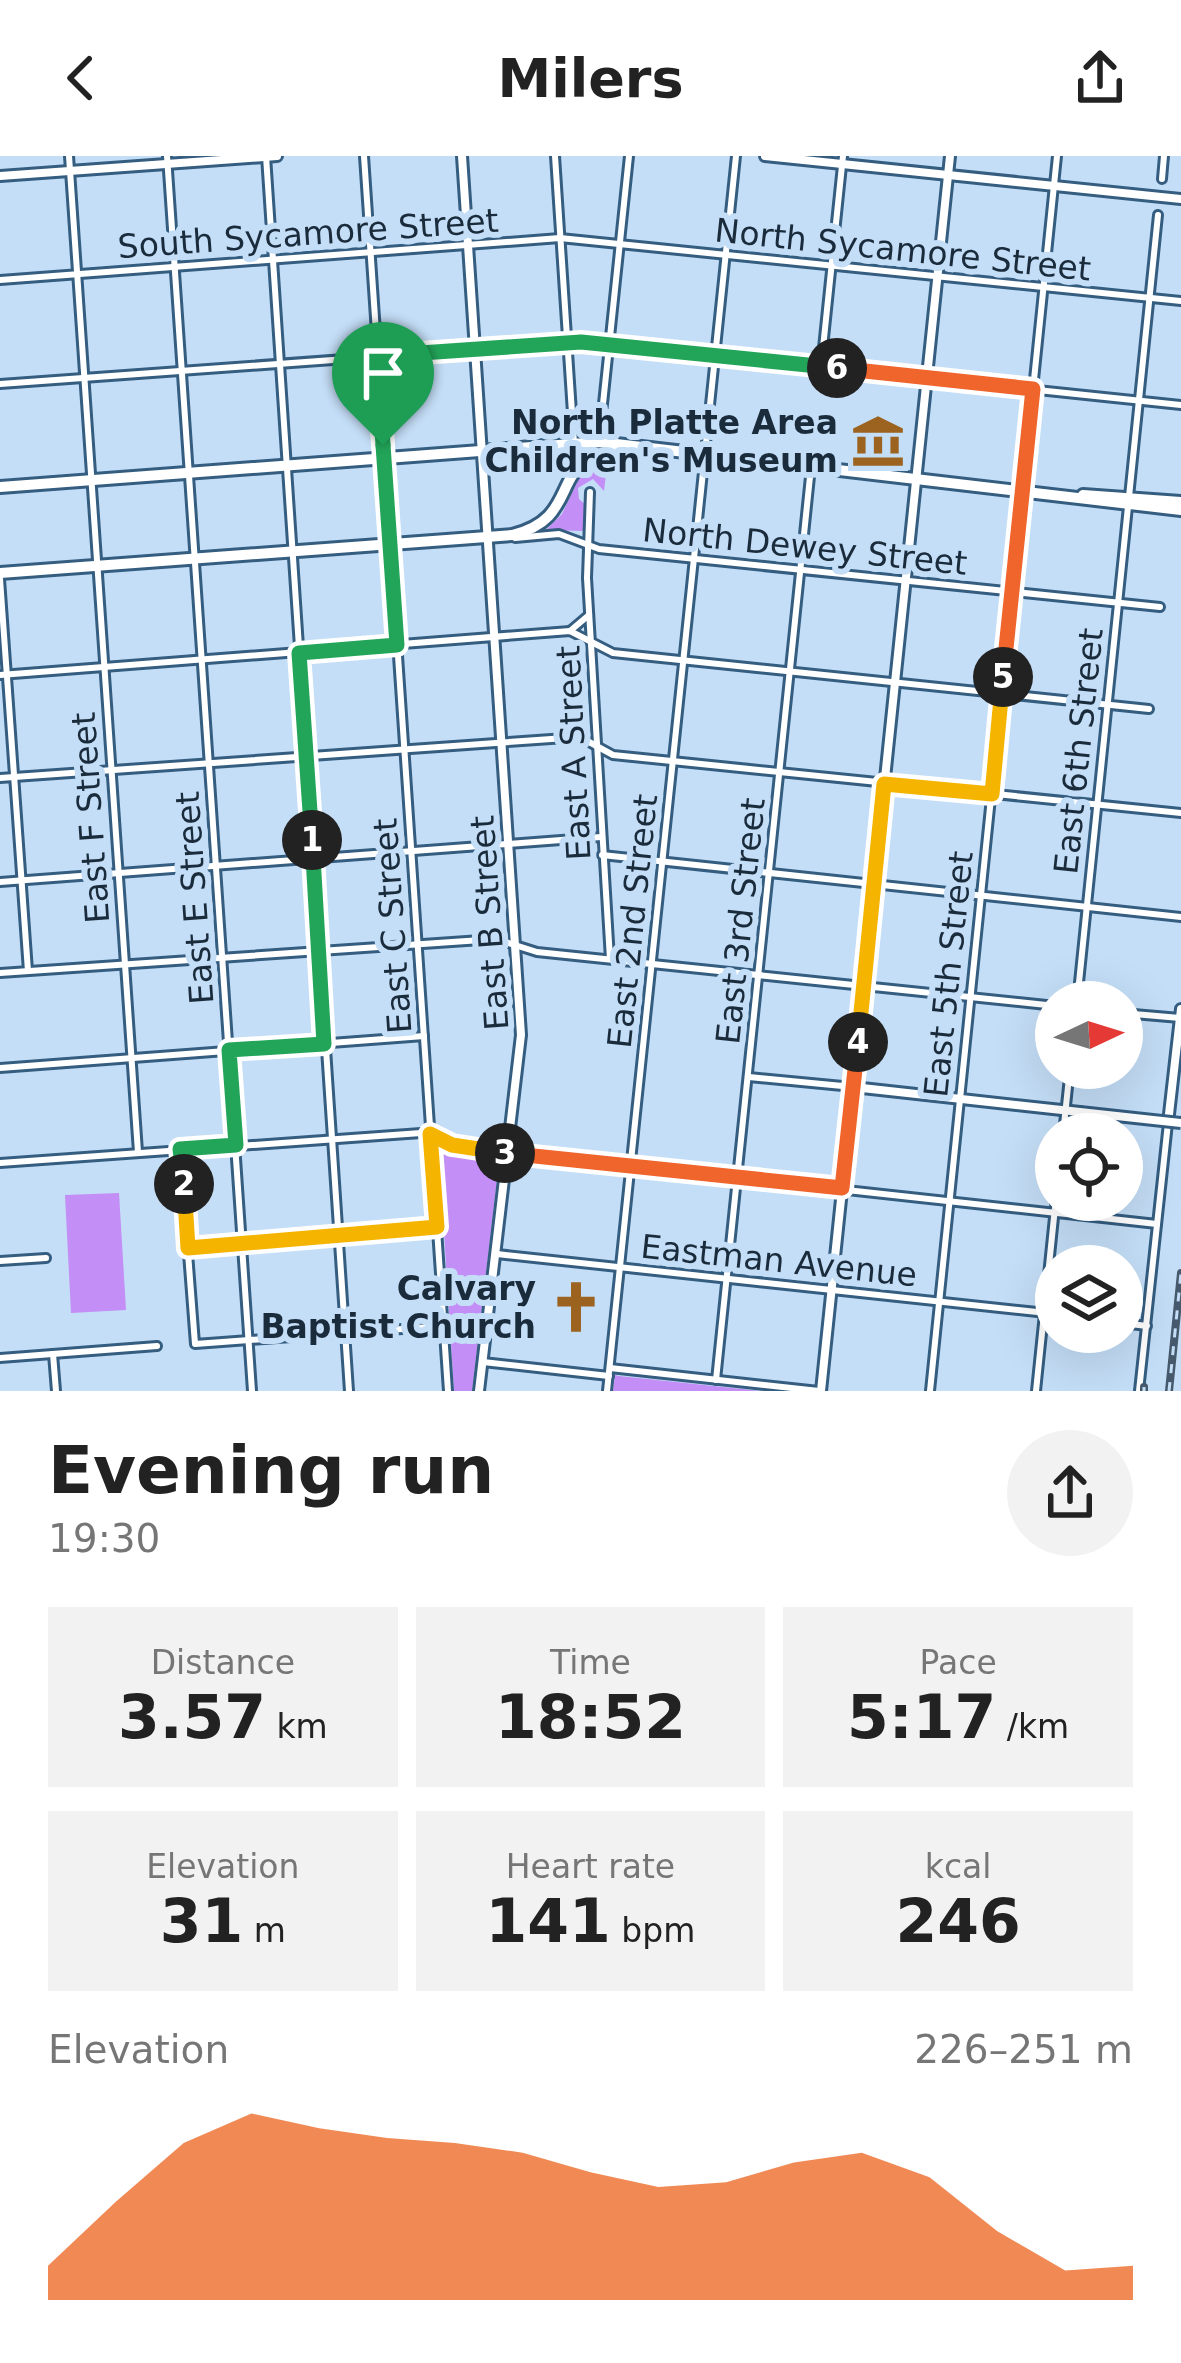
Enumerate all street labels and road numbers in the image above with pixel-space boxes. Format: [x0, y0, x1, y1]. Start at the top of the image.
street label: South Sycamore Street [116, 201, 500, 266]
street label: North Sycamore Street [713, 210, 1093, 289]
street label: North Dewey Street [641, 510, 969, 583]
street label: East 6th Street [1046, 626, 1111, 876]
street label: East A Street [548, 645, 599, 861]
street label: East F Street [64, 711, 117, 925]
street label: East E Street [168, 790, 221, 1006]
street label: East 2nd Street [600, 792, 665, 1050]
street label: East 3rd Street [708, 796, 773, 1046]
street label: East B Street [463, 814, 516, 1032]
street label: East C Street [366, 817, 419, 1035]
street label: East 5th Street [916, 849, 981, 1099]
street label: Eastman Avenue [639, 1227, 919, 1294]

